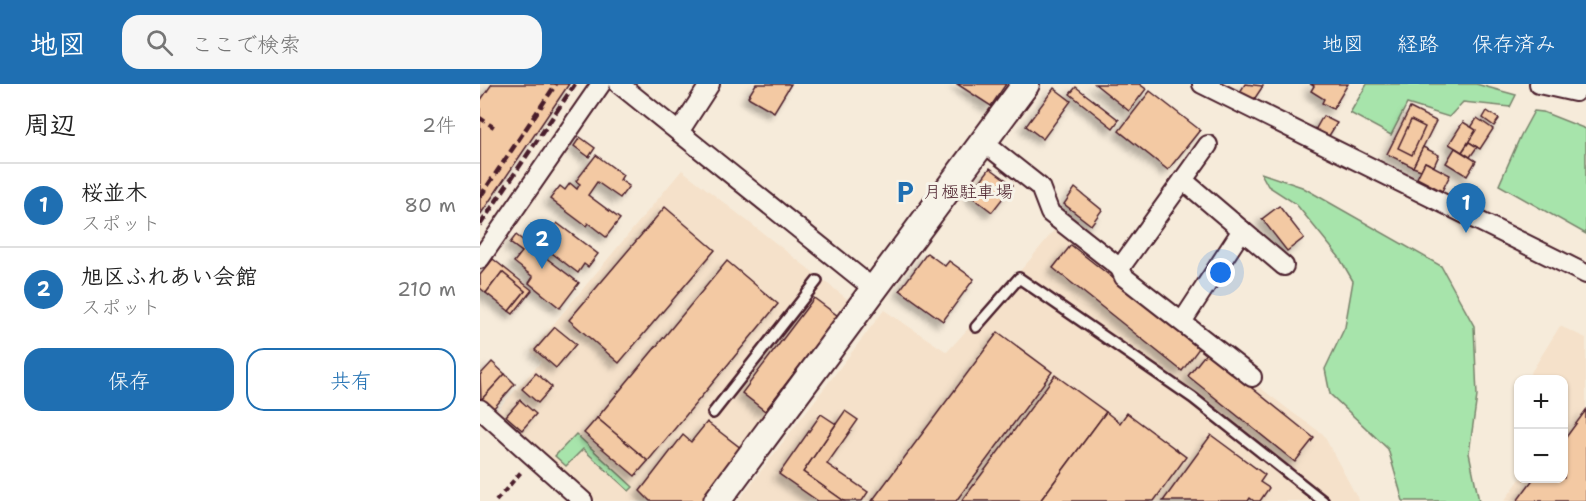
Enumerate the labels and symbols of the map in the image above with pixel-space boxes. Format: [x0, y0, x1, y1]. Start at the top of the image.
parking icon: 月極駐車場 [892, 179, 918, 205]
place label: 月極駐車場 [923, 180, 1013, 204]
pin: 1 [1446, 184, 1486, 233]
pin: 2 [522, 220, 562, 269]
your location [1206, 258, 1235, 287]

